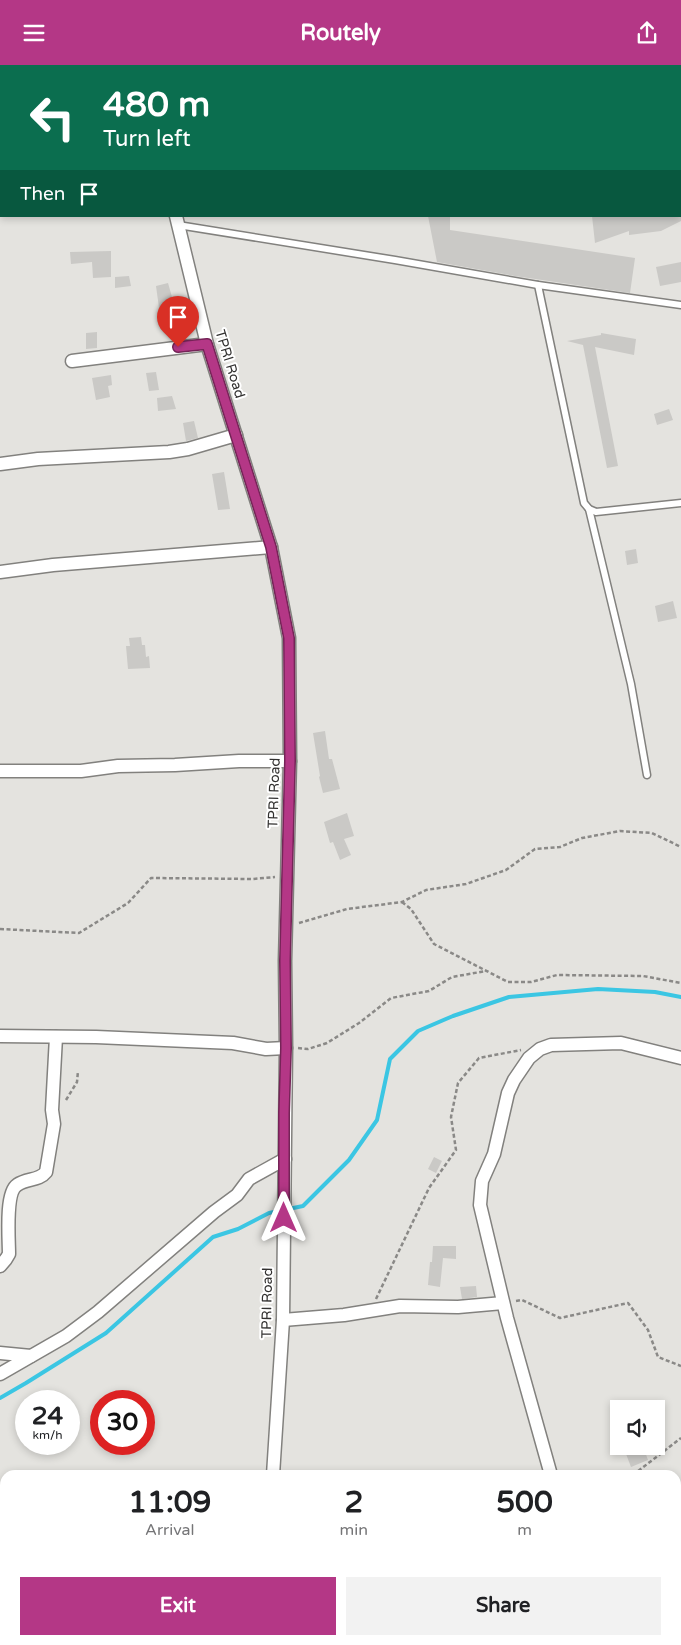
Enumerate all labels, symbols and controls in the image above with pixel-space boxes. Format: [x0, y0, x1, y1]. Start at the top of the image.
icon: menu [20, 19, 48, 47]
icon: share [633, 19, 661, 47]
text: Routely [300, 20, 381, 46]
text: 480 m [103, 84, 210, 126]
icon: left [20, 85, 85, 150]
text: Turn left [103, 126, 191, 152]
icon: arrive [75, 180, 103, 208]
text: Then [20, 183, 65, 205]
pin [157, 296, 199, 347]
icon: arrive [164, 303, 192, 331]
street label: TPRI Road [212, 328, 248, 400]
street label: TPRI Road [264, 757, 284, 829]
position arrow [257, 1191, 309, 1243]
street label: TPRI Road [258, 1267, 276, 1339]
speed limit sign: 30 [90, 1390, 155, 1455]
map controls [610, 1400, 665, 1455]
button: sound [610, 1400, 665, 1455]
text: 24 [32, 1401, 63, 1431]
text: km/h [32, 1428, 63, 1442]
text: 11:09 [128, 1484, 211, 1521]
text: 2 [344, 1484, 363, 1521]
text: 500 [496, 1484, 553, 1521]
text: Arrival [145, 1520, 195, 1540]
text: min [340, 1520, 368, 1540]
text: m [517, 1520, 532, 1540]
button: Exit [20, 1577, 336, 1635]
button: Share [346, 1577, 661, 1635]

